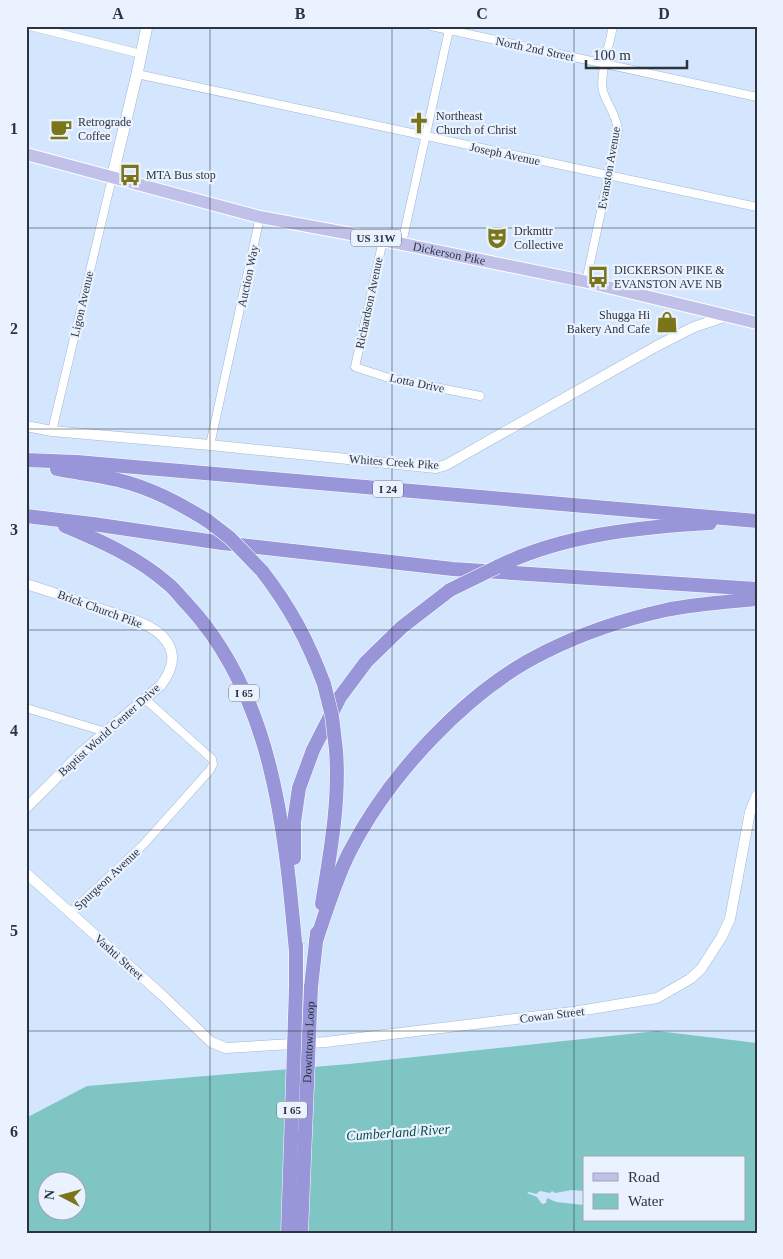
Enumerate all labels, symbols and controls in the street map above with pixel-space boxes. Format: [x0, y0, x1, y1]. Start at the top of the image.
text: A [112, 5, 124, 22]
text: B [295, 5, 306, 22]
text: C [476, 5, 488, 22]
text: D [658, 5, 670, 22]
street label: North 2nd Street [494, 34, 576, 64]
scale bar [586, 38, 687, 70]
text: 100 m [593, 47, 631, 63]
place label: Northeast Church of Christ [436, 109, 517, 137]
church icon: Northeast Church of Christ [406, 110, 432, 136]
place label: Retrograde Coffee [78, 115, 131, 143]
cafe icon: Retrograde Coffee [48, 116, 74, 142]
text: 1 [10, 120, 18, 137]
street label: Evanston Avenue [595, 126, 623, 210]
street label: Joseph Avenue [469, 140, 541, 168]
bus stop icon: MTA Bus stop [117, 162, 143, 188]
place label: MTA Bus stop [146, 168, 216, 182]
place label: Drkmttr Collective [514, 224, 563, 252]
theatre icon: Drkmttr Collective [484, 225, 510, 251]
road number: US 31W [351, 230, 401, 247]
street label: Dickerson Pike [412, 239, 487, 268]
street label: Auction Way [235, 244, 261, 308]
street label: Richardson Avenue [352, 256, 386, 350]
place label: DICKERSON PIKE & EVANSTON AVE NB [614, 263, 725, 291]
bus stop icon: DICKERSON PIKE & EVANSTON AVE NB [585, 264, 611, 290]
street label: Ligon Avenue [68, 270, 96, 338]
place label: Shugga Hi Bakery And Cafe [567, 308, 651, 336]
shop icon: Shugga Hi Bakery And Cafe [654, 309, 680, 335]
text: 2 [10, 320, 18, 337]
street label: Lotta Drive [388, 370, 446, 396]
street label: Whites Creek Pike [349, 452, 439, 472]
road number: I 24 [373, 480, 403, 498]
text: 3 [10, 521, 18, 538]
street label: Brick Church Pike [56, 587, 144, 631]
street label: Baptist World Center Drive [55, 681, 163, 779]
road number: I 65 [229, 684, 259, 701]
text: 4 [10, 722, 18, 739]
street label: Spurgeon Avenue [71, 845, 143, 913]
text: 5 [10, 922, 18, 939]
street label: Vashti Street [92, 931, 147, 983]
street label: Downtown Loop [300, 1001, 317, 1083]
street label: Cowan Street [519, 1004, 586, 1026]
road number: I 65 [277, 1102, 307, 1118]
water label: Cumberland River [346, 1121, 451, 1144]
text: 6 [10, 1123, 18, 1140]
legend [583, 1156, 746, 1222]
text: Road [628, 1169, 660, 1185]
north arrow [38, 1172, 88, 1222]
text: N [42, 1189, 58, 1201]
text: Water [628, 1193, 663, 1209]

